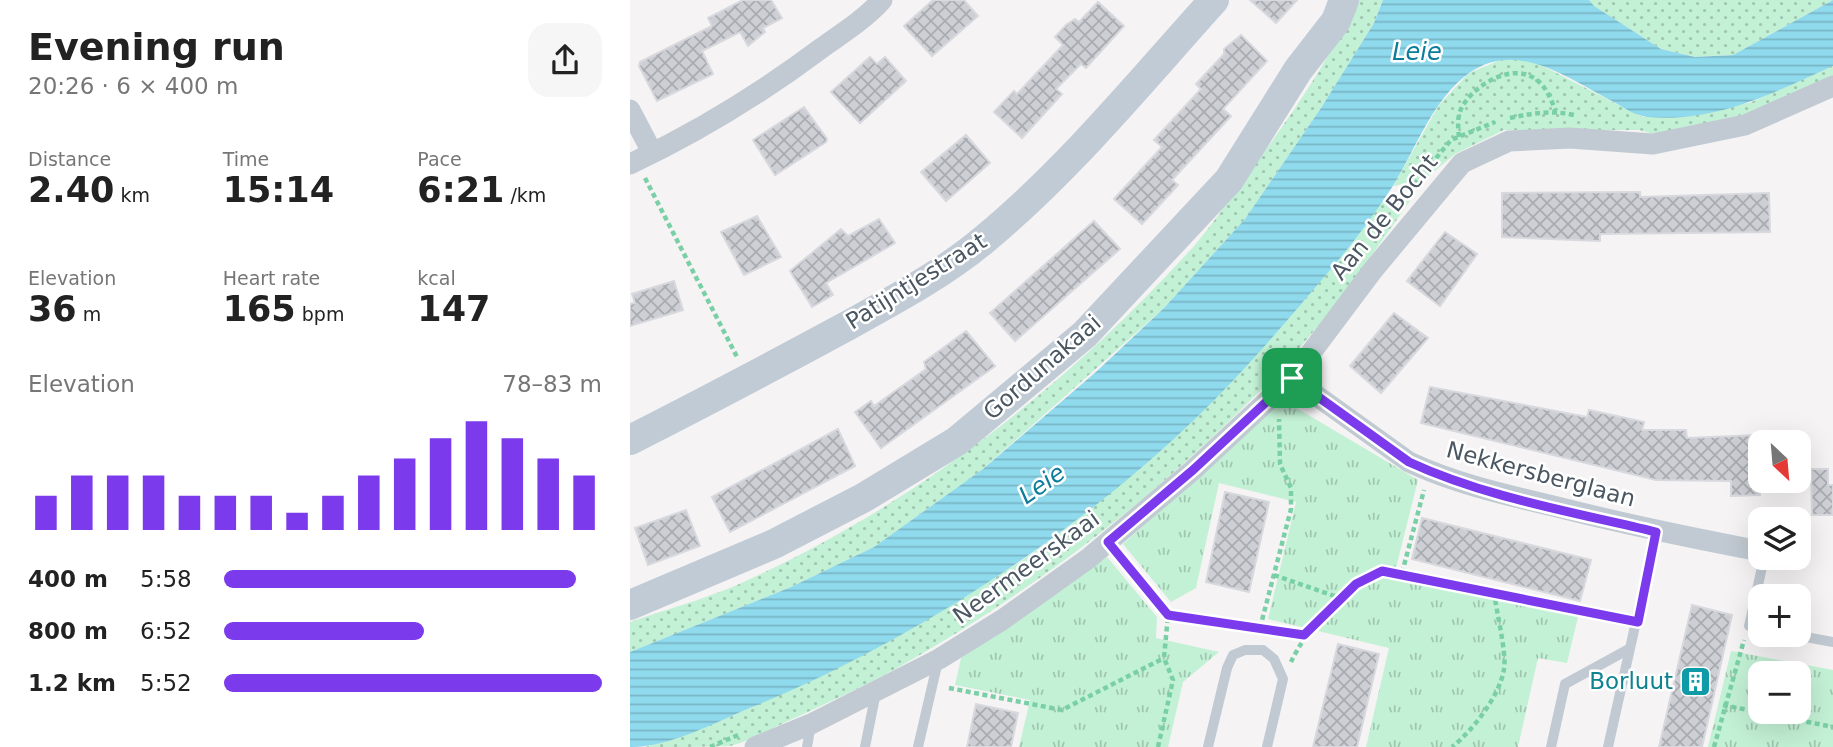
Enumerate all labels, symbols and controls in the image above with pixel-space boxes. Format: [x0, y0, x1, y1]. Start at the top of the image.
button: share [528, 23, 602, 97]
text: Evening run [28, 25, 285, 69]
water label: Leie [1392, 38, 1442, 66]
text: 20:26 · 6 × 400 m [28, 73, 238, 99]
text: Distance [28, 148, 111, 170]
text: Time [223, 148, 269, 170]
text: Pace [417, 148, 462, 170]
street label: Aan de Bocht [1325, 149, 1443, 285]
text: 2.40 [28, 170, 114, 210]
text: 15:14 [223, 170, 334, 210]
text: 6:21 [417, 170, 504, 210]
text: km [114, 184, 150, 206]
text: /km [504, 184, 546, 206]
street label: Patijntjestraat [841, 227, 991, 335]
text: Elevation [28, 267, 116, 289]
text: Heart rate [223, 267, 320, 289]
text: kcal [417, 267, 456, 289]
text: 36 [28, 289, 77, 329]
text: 165 [223, 289, 296, 329]
text: 147 [417, 289, 490, 329]
text: m [77, 303, 101, 325]
text: bpm [296, 303, 344, 325]
street label: Gordunakaai [978, 309, 1106, 425]
pin [1262, 348, 1322, 408]
icon: arrive [1273, 359, 1311, 397]
text: Elevation [28, 371, 135, 397]
text: 78–83 m [502, 371, 602, 397]
north arrow [1748, 430, 1811, 494]
map controls [1748, 430, 1811, 724]
street label: Nekkersberglaan [1444, 436, 1638, 512]
water label: Leie [1014, 458, 1070, 510]
street label: Neermeerskaai [948, 505, 1104, 629]
button: layers [1748, 507, 1811, 570]
text: 400 m [28, 566, 108, 592]
text: 5:58 [140, 566, 192, 592]
button: + [1748, 584, 1811, 647]
text: 800 m [28, 618, 108, 644]
text: 6:52 [140, 618, 192, 644]
button: − [1748, 661, 1811, 724]
building icon: Borluut [1679, 664, 1713, 698]
place label: Borluut [1589, 668, 1673, 694]
text: 1.2 km [28, 670, 116, 696]
text: 5:52 [140, 670, 192, 696]

